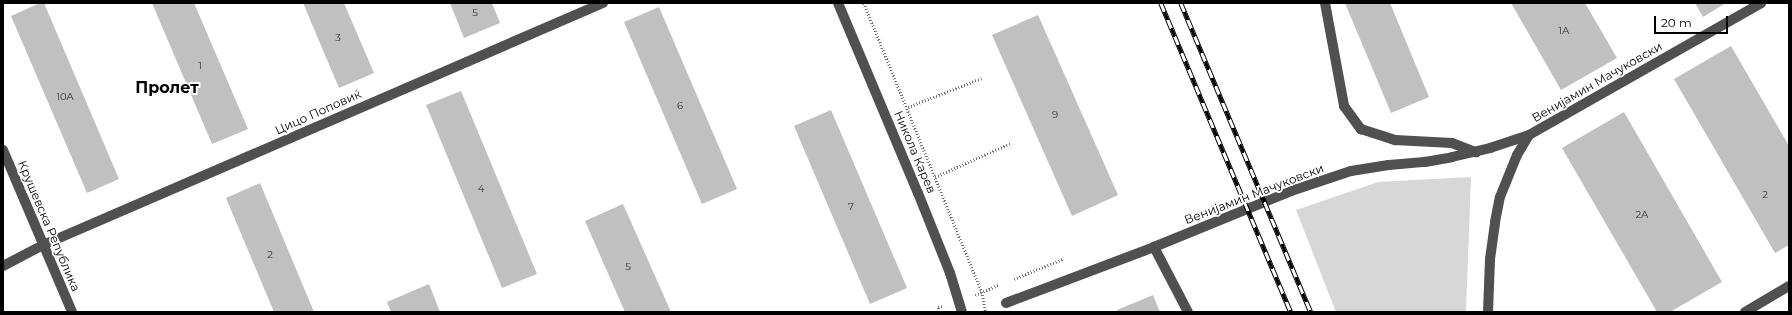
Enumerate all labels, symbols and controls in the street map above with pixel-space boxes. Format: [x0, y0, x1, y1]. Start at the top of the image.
house number: 5 [472, 7, 478, 19]
scale bar [1656, 8, 1730, 34]
text: 20 m [1661, 15, 1692, 30]
house number: 1А [1558, 25, 1570, 37]
house number: 3 [335, 32, 341, 44]
street label: Венијамин Мачуковски [1529, 39, 1665, 125]
house number: 1 [198, 60, 202, 72]
district label: Пролет [135, 78, 199, 98]
street label: Цицо Поповиќ [273, 87, 363, 137]
house number: 10A [56, 91, 74, 103]
house number: 6 [677, 100, 683, 112]
street label: Никола Карев [891, 109, 939, 195]
house number: 9 [1052, 109, 1058, 121]
street label: Крушевска Република [15, 158, 83, 294]
street label: Венијамин Мачуковски [1182, 161, 1326, 227]
house number: 4 [478, 183, 484, 195]
house number: 2 [1762, 189, 1768, 201]
house number: 7 [848, 201, 854, 213]
house number: 2А [1635, 209, 1649, 221]
house number: 2 [267, 249, 273, 261]
house number: 5 [625, 261, 631, 273]

